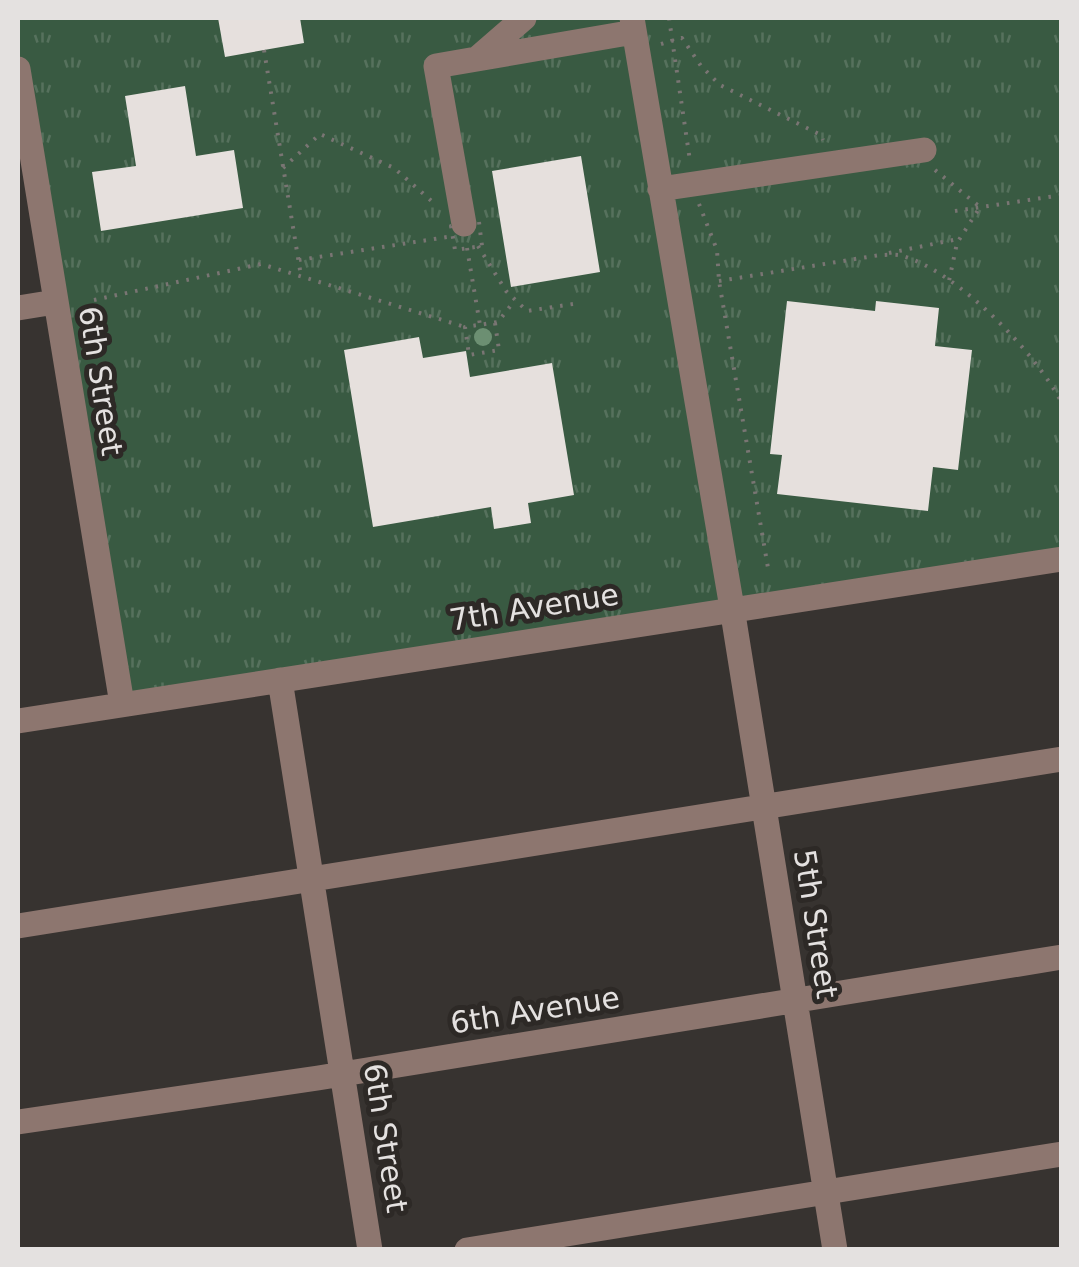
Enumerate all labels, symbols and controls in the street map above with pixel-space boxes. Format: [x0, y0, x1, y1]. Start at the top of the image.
street label: 6th Street [72, 304, 130, 458]
street label: 7th Avenue [447, 576, 621, 638]
street label: 5th Street [787, 847, 845, 1001]
street label: 6th Avenue [448, 979, 622, 1041]
street label: 6th Street [357, 1061, 415, 1215]

